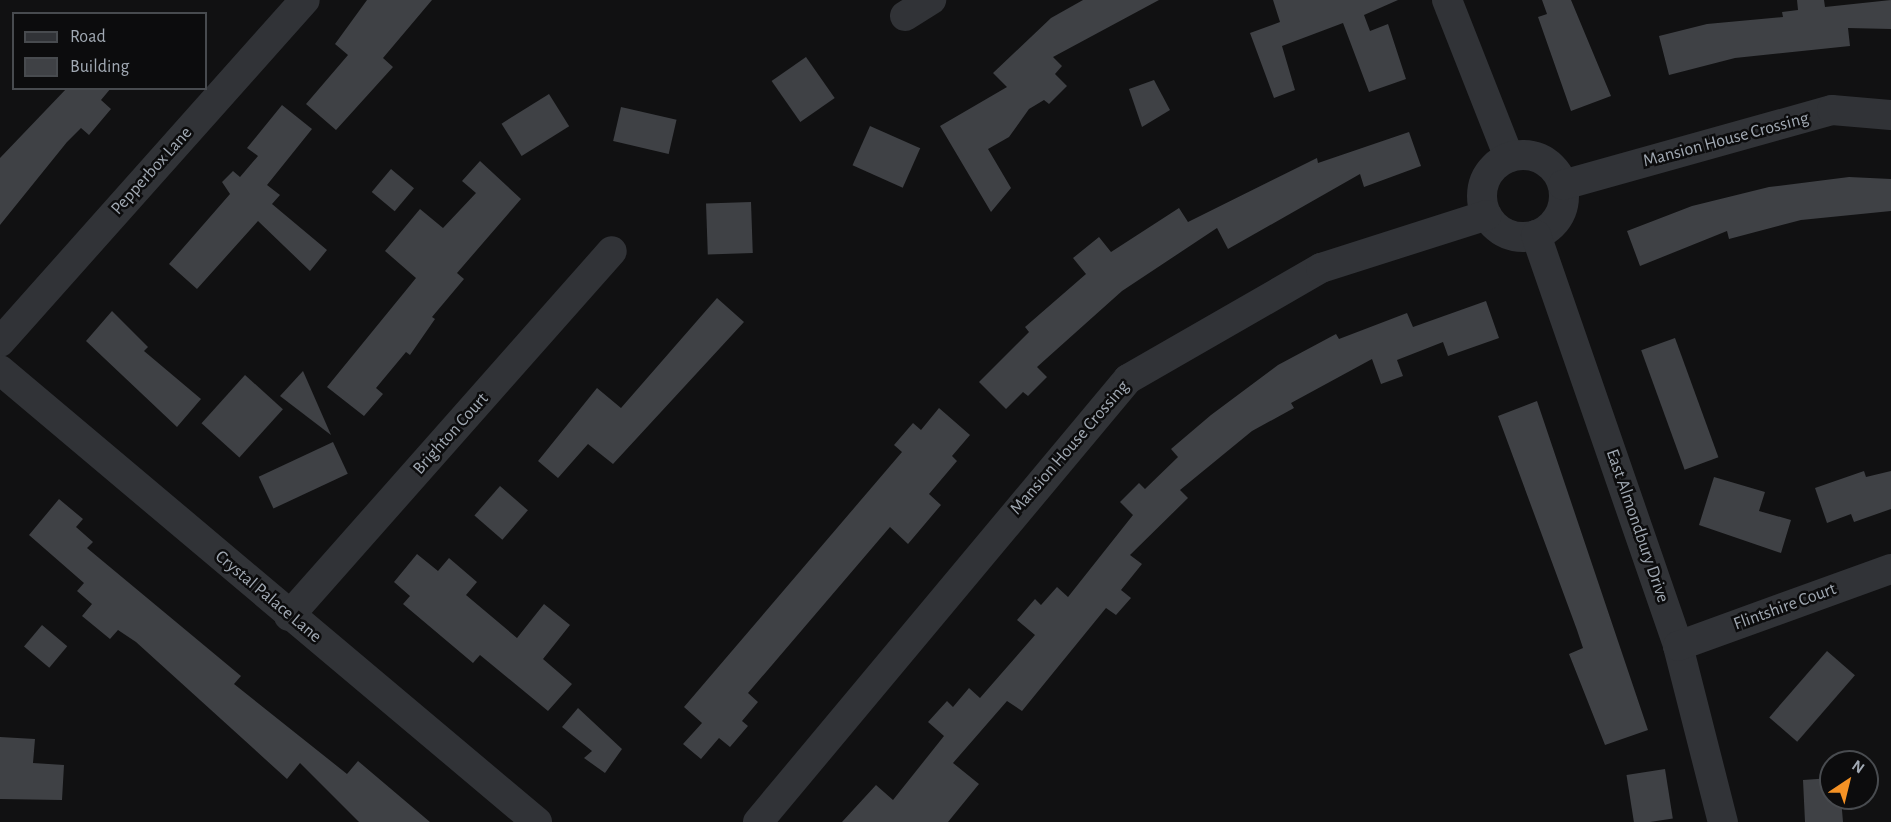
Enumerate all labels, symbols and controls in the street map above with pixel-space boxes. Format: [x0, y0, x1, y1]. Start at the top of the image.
legend [12, 12, 207, 90]
text: Road [70, 28, 106, 46]
text: Building [70, 58, 129, 76]
street label: Mansion House Crossing [1641, 107, 1811, 173]
street label: Pepperbox Lane [107, 122, 197, 220]
street label: Mansion House Crossing [1006, 377, 1134, 519]
street label: Brighton Court [409, 389, 493, 479]
street label: East Almondbury Drive [1601, 446, 1673, 606]
street label: Crystal Palace Lane [210, 546, 326, 648]
street label: Flintshire Court [1731, 578, 1839, 636]
north arrow [1819, 750, 1879, 810]
text: N [1849, 757, 1867, 777]

